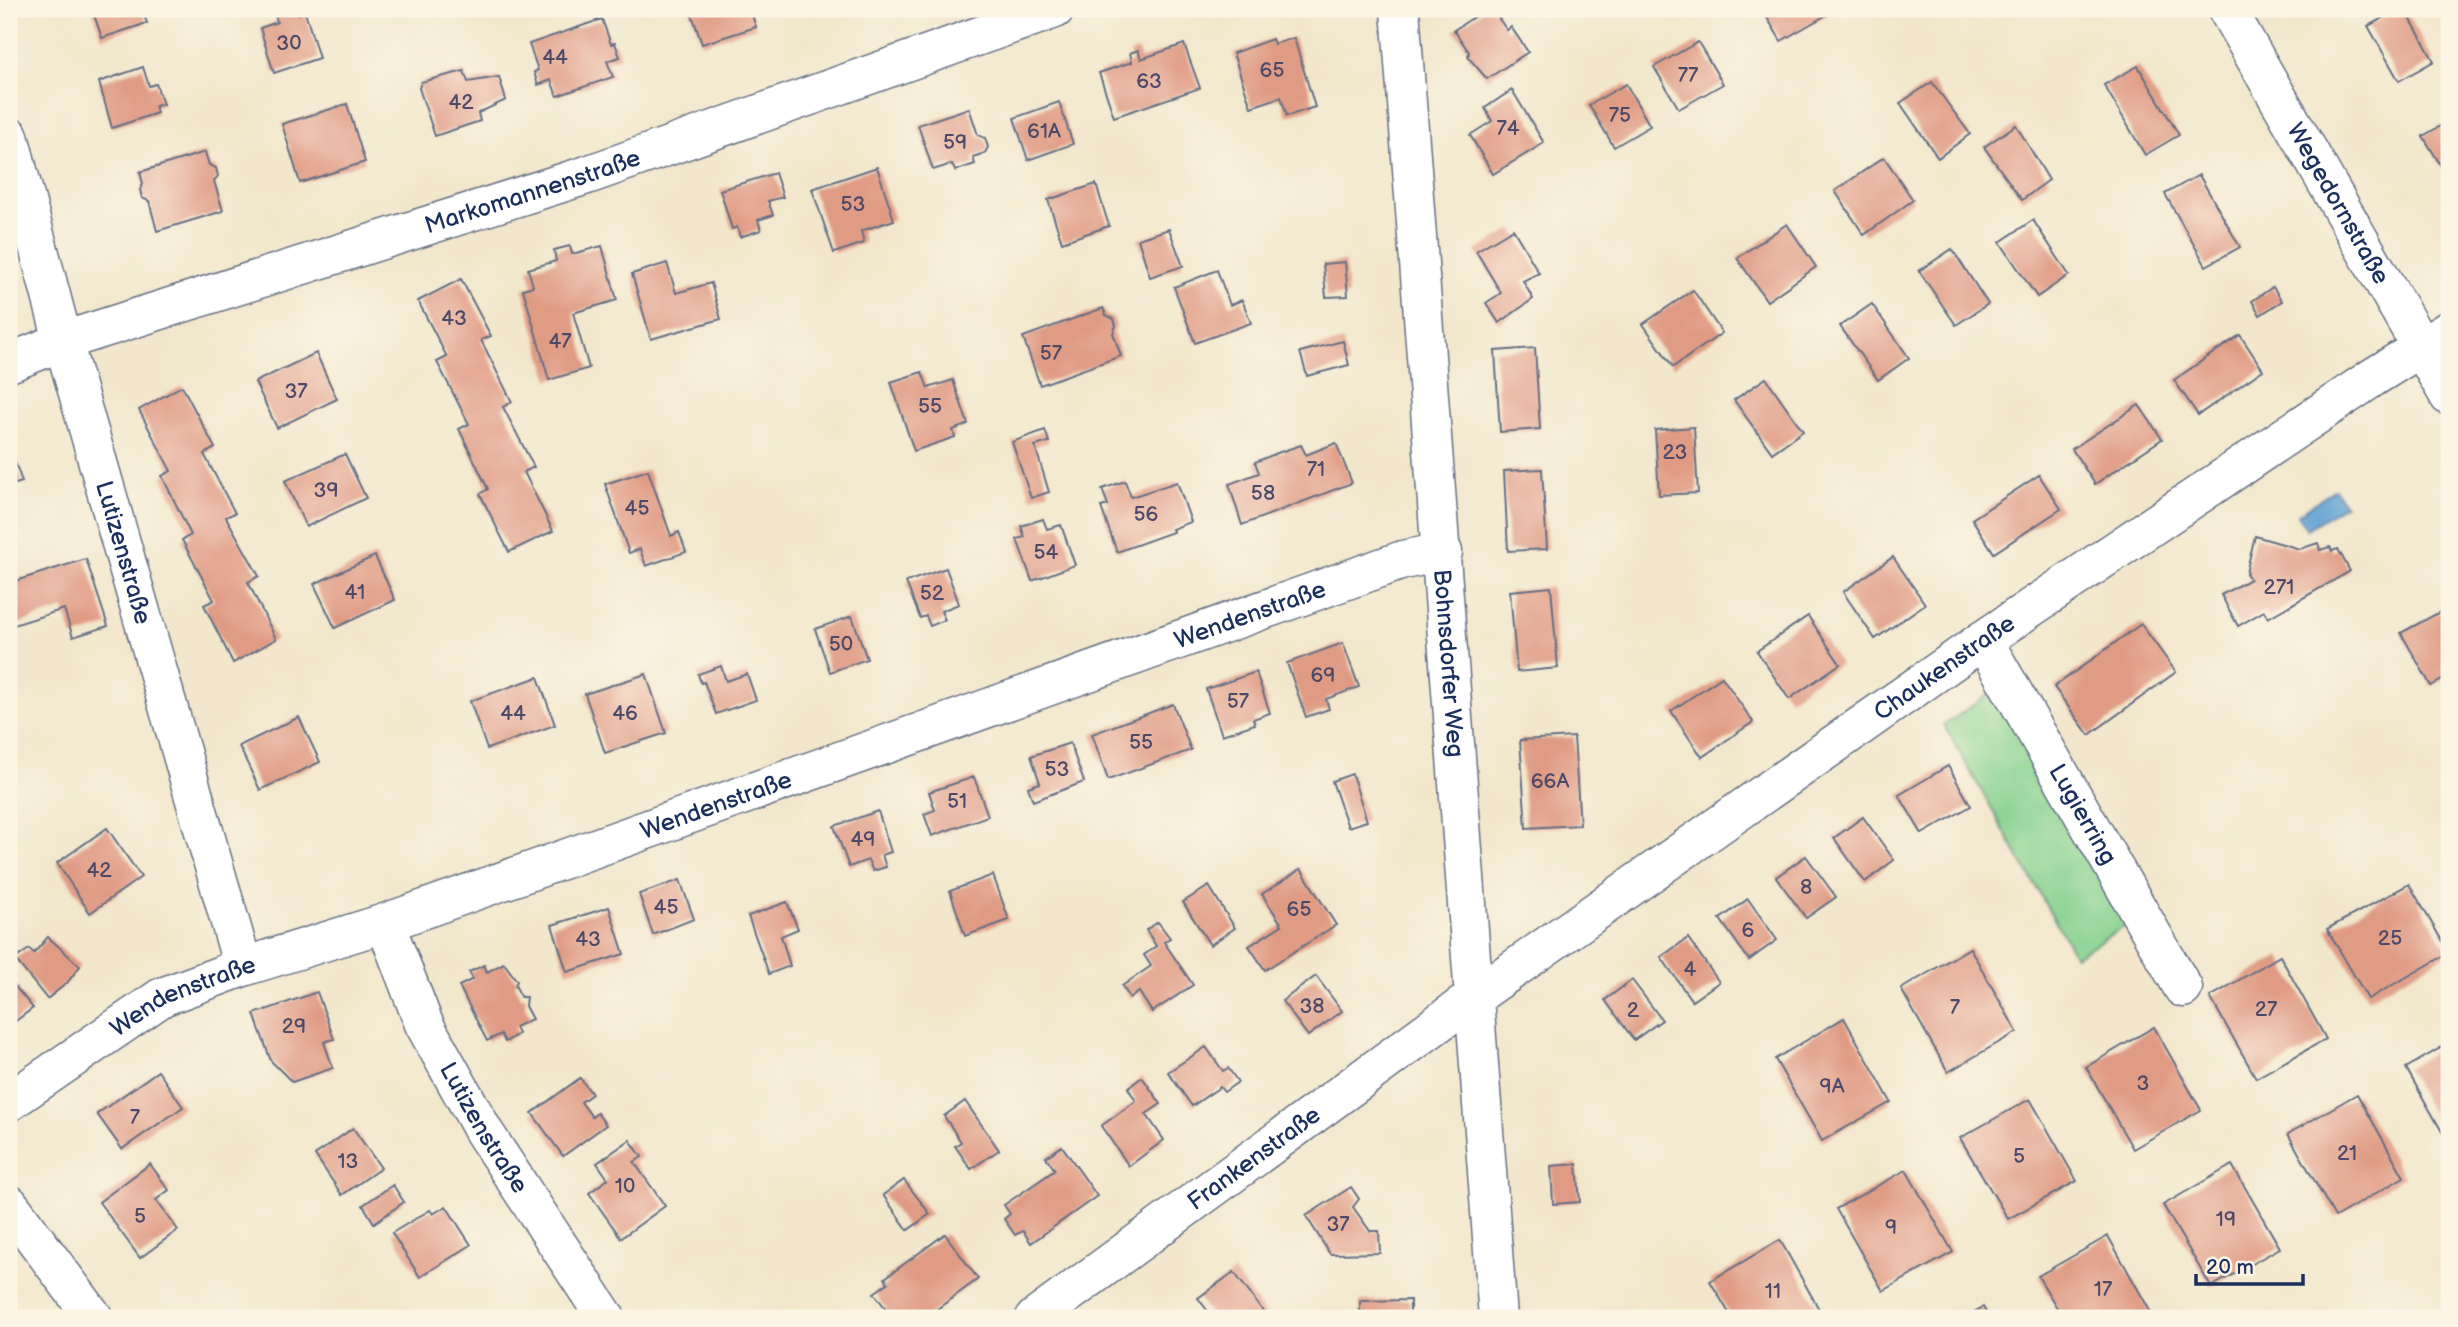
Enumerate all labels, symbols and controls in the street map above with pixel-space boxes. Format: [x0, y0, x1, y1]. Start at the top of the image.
house number: 30 [276, 31, 302, 56]
house number: 44 [542, 45, 568, 70]
house number: 65 [1260, 58, 1284, 83]
house number: 77 [1678, 63, 1699, 88]
house number: 63 [1136, 69, 1162, 94]
house number: 42 [448, 90, 474, 115]
house number: 75 [1609, 103, 1631, 128]
house number: 74 [1496, 116, 1520, 141]
street label: Wegedornstraße [2280, 118, 2396, 289]
house number: 61A [1027, 119, 1061, 144]
house number: 59 [943, 130, 967, 155]
street label: Markomannenstraße [421, 143, 644, 240]
house number: 53 [841, 192, 865, 217]
house number: 43 [441, 306, 467, 331]
house number: 47 [548, 329, 572, 354]
house number: 57 [1040, 341, 1063, 366]
house number: 37 [284, 379, 308, 404]
house number: 55 [918, 394, 942, 419]
house number: 23 [1663, 440, 1687, 465]
house number: 71 [1307, 457, 1325, 482]
street label: Lutizenstraße [89, 478, 158, 628]
house number: 39 [313, 478, 339, 503]
house number: 58 [1251, 481, 1275, 506]
house number: 45 [625, 496, 649, 521]
house number: 56 [1134, 502, 1159, 527]
house number: 54 [1034, 540, 1059, 565]
street label: Bohnsdorfer Weg [1427, 568, 1470, 758]
street label: Wendenstraße [1171, 575, 1330, 655]
house number: 271 [2264, 575, 2294, 600]
house number: 41 [345, 580, 365, 605]
house number: 52 [920, 581, 945, 606]
street label: Chaukenstraße [1868, 609, 2020, 727]
house number: 50 [829, 632, 853, 657]
house number: 69 [1311, 663, 1335, 688]
house number: 57 [1227, 689, 1250, 714]
house number: 44 [500, 701, 526, 726]
house number: 46 [612, 701, 638, 726]
house number: 55 [1129, 730, 1153, 755]
house number: 53 [1045, 757, 1069, 782]
street label: Lugierring [2042, 759, 2123, 870]
street label: Wendenstraße [637, 765, 796, 846]
house number: 66A [1531, 769, 1569, 794]
house number: 51 [947, 789, 967, 814]
house number: 49 [851, 827, 875, 852]
house number: 42 [86, 858, 112, 883]
house number: 8 [1800, 875, 1812, 900]
house number: 45 [654, 895, 678, 920]
house number: 65 [1287, 897, 1311, 922]
house number: 6 [1742, 918, 1755, 943]
house number: 25 [2378, 926, 2402, 951]
house number: 43 [575, 927, 601, 952]
street label: Wendenstraße [105, 950, 259, 1043]
house number: 4 [1684, 957, 1697, 982]
house number: 38 [1299, 994, 1325, 1019]
house number: 7 [1950, 995, 1961, 1020]
house number: 27 [2255, 997, 2278, 1022]
house number: 2 [1627, 998, 1640, 1023]
house number: 29 [282, 1014, 306, 1039]
street label: Lutizenstraße [433, 1057, 534, 1199]
house number: 3 [2137, 1071, 2149, 1096]
house number: 9A [1820, 1074, 1845, 1099]
street label: Frankenstraße [1182, 1100, 1326, 1217]
house number: 7 [130, 1105, 141, 1130]
house number: 21 [2337, 1141, 2357, 1166]
house number: 5 [2013, 1144, 2025, 1169]
house number: 13 [337, 1149, 359, 1174]
house number: 10 [615, 1174, 635, 1199]
house number: 5 [134, 1204, 146, 1229]
house number: 19 [2216, 1207, 2236, 1232]
house number: 37 [1326, 1212, 1350, 1237]
house number: 9 [1885, 1215, 1897, 1240]
scale bar [2196, 1243, 2302, 1287]
text: 20 m [2206, 1255, 2254, 1280]
house number: 17 [2094, 1277, 2113, 1302]
house number: 11 [1765, 1279, 1781, 1304]

